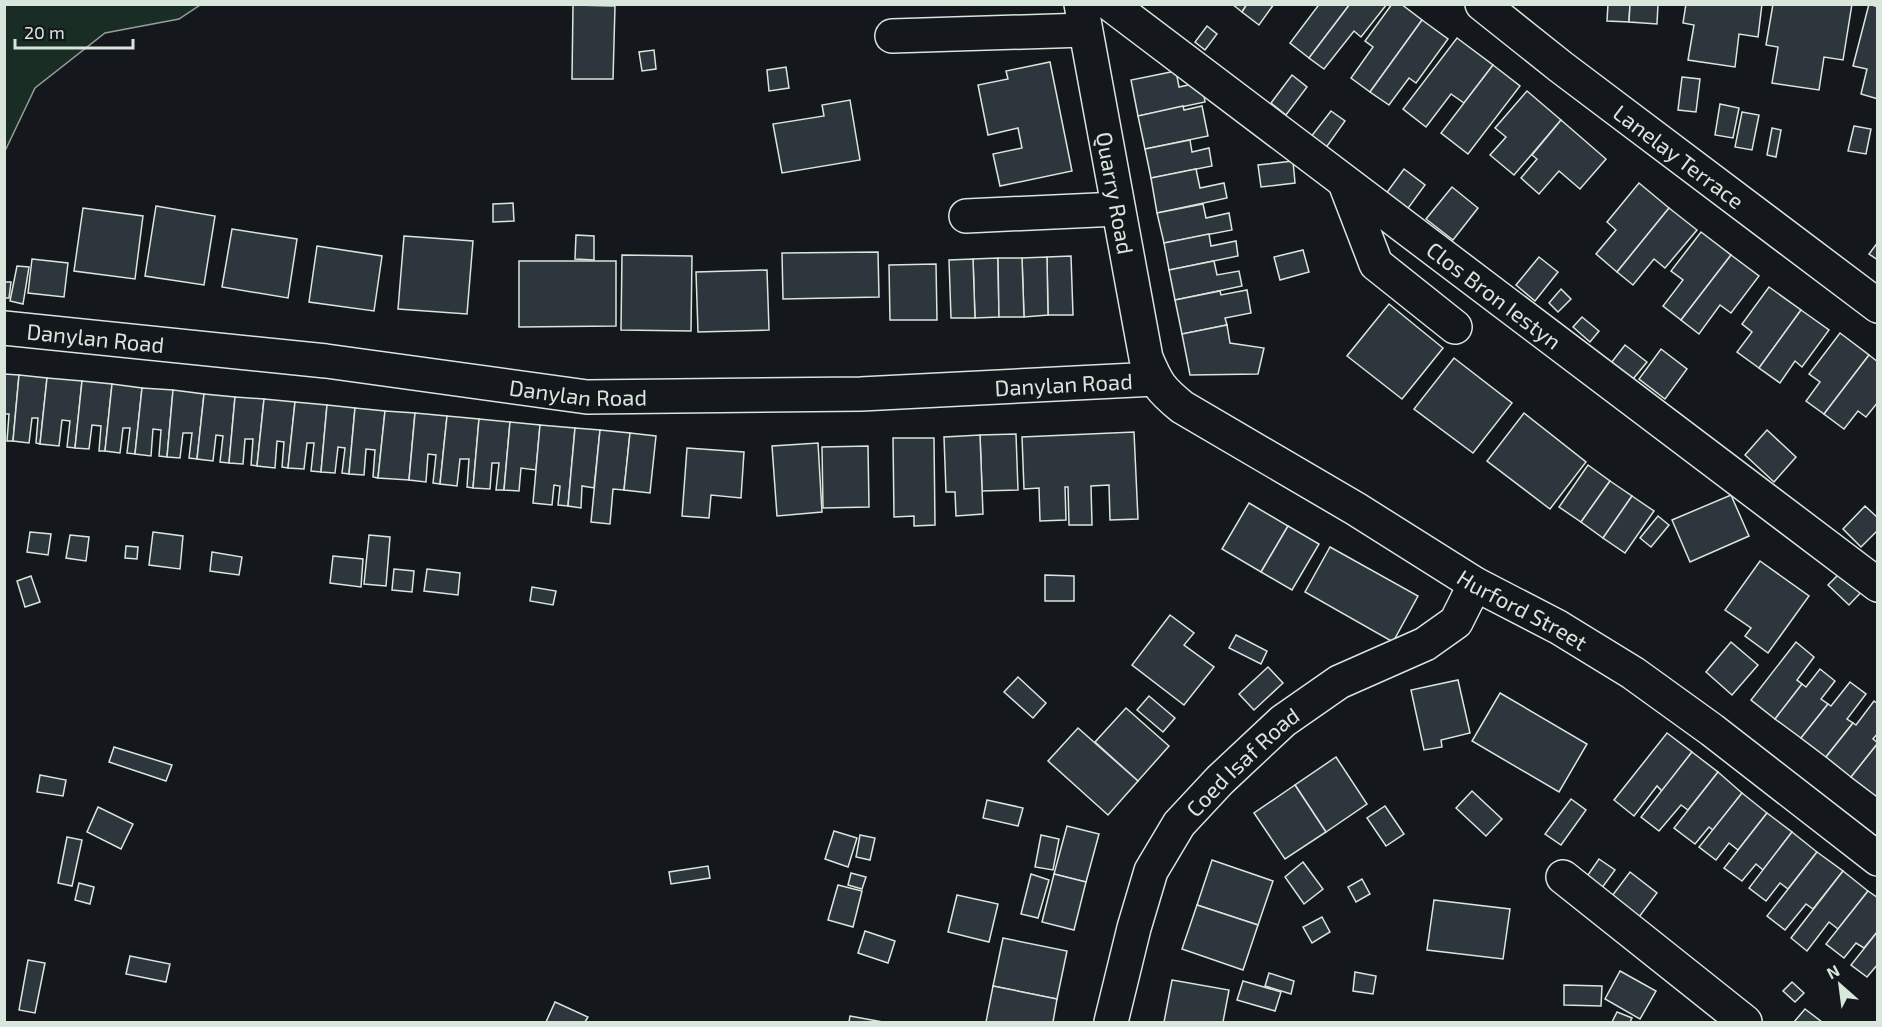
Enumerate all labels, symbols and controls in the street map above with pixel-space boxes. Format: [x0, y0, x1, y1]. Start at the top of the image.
scale bar [15, 12, 134, 50]
text: 20 m [24, 21, 65, 43]
street label: Lanelay Terrace [1609, 99, 1749, 214]
street label: Quarry Road [1091, 130, 1140, 256]
street label: Clos Bron Iestyn [1422, 236, 1567, 354]
street label: Danylan Road [25, 317, 166, 357]
street label: Danylan Road [994, 367, 1133, 400]
street label: Danylan Road [508, 373, 647, 410]
street label: Hurford Street [1453, 563, 1593, 655]
street label: Coed Isaf Road [1180, 701, 1304, 821]
north arrow [1810, 955, 1870, 1015]
text: N [1823, 960, 1842, 982]

